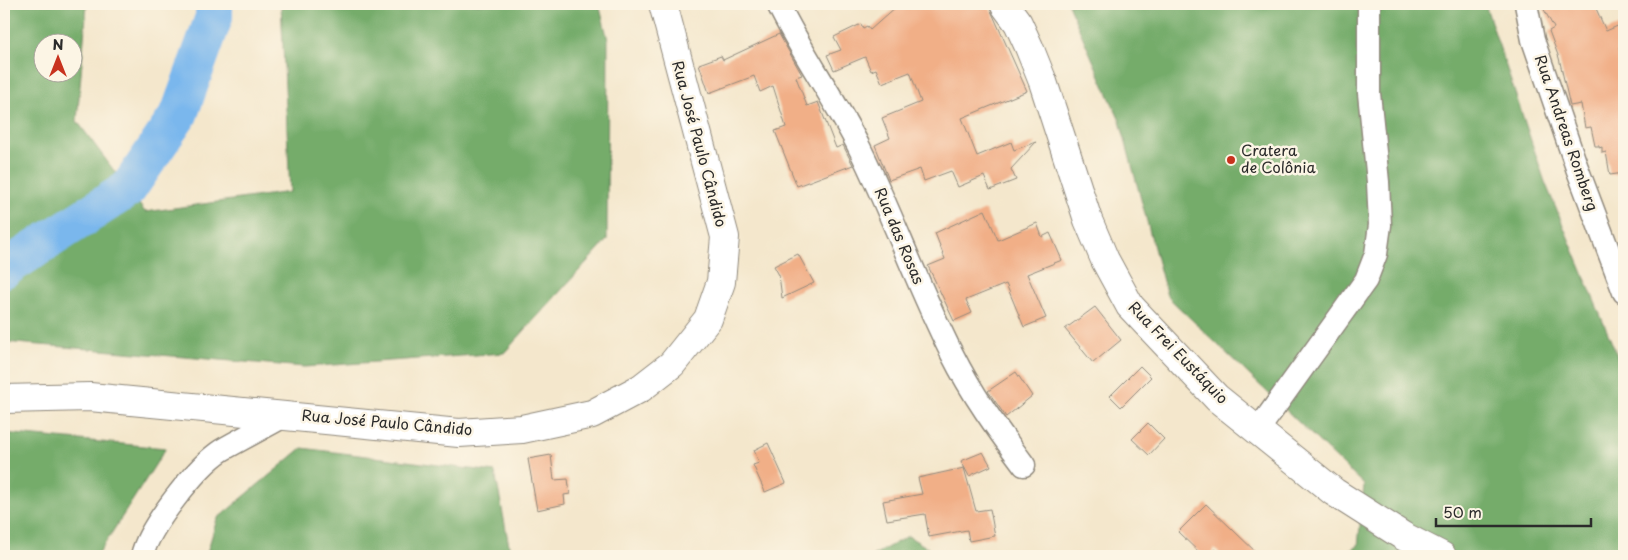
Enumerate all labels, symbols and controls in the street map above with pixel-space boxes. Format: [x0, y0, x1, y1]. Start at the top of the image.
north arrow [32, 32, 82, 82]
text: N [52, 34, 64, 55]
street label: Rua Andreas Romberg [1530, 51, 1605, 214]
street label: Rua José Paulo Cândido [667, 58, 734, 229]
place label: Cratera de Colônia [1241, 138, 1316, 178]
marker: Cratera de Colônia [1225, 154, 1237, 166]
street label: Rua das Rosas [870, 183, 931, 287]
street label: Rua Frei Eustáquio [1124, 295, 1234, 408]
street label: Rua José Paulo Cândido [301, 403, 473, 440]
scale bar [1436, 495, 1590, 527]
text: 50 m [1443, 500, 1482, 523]

